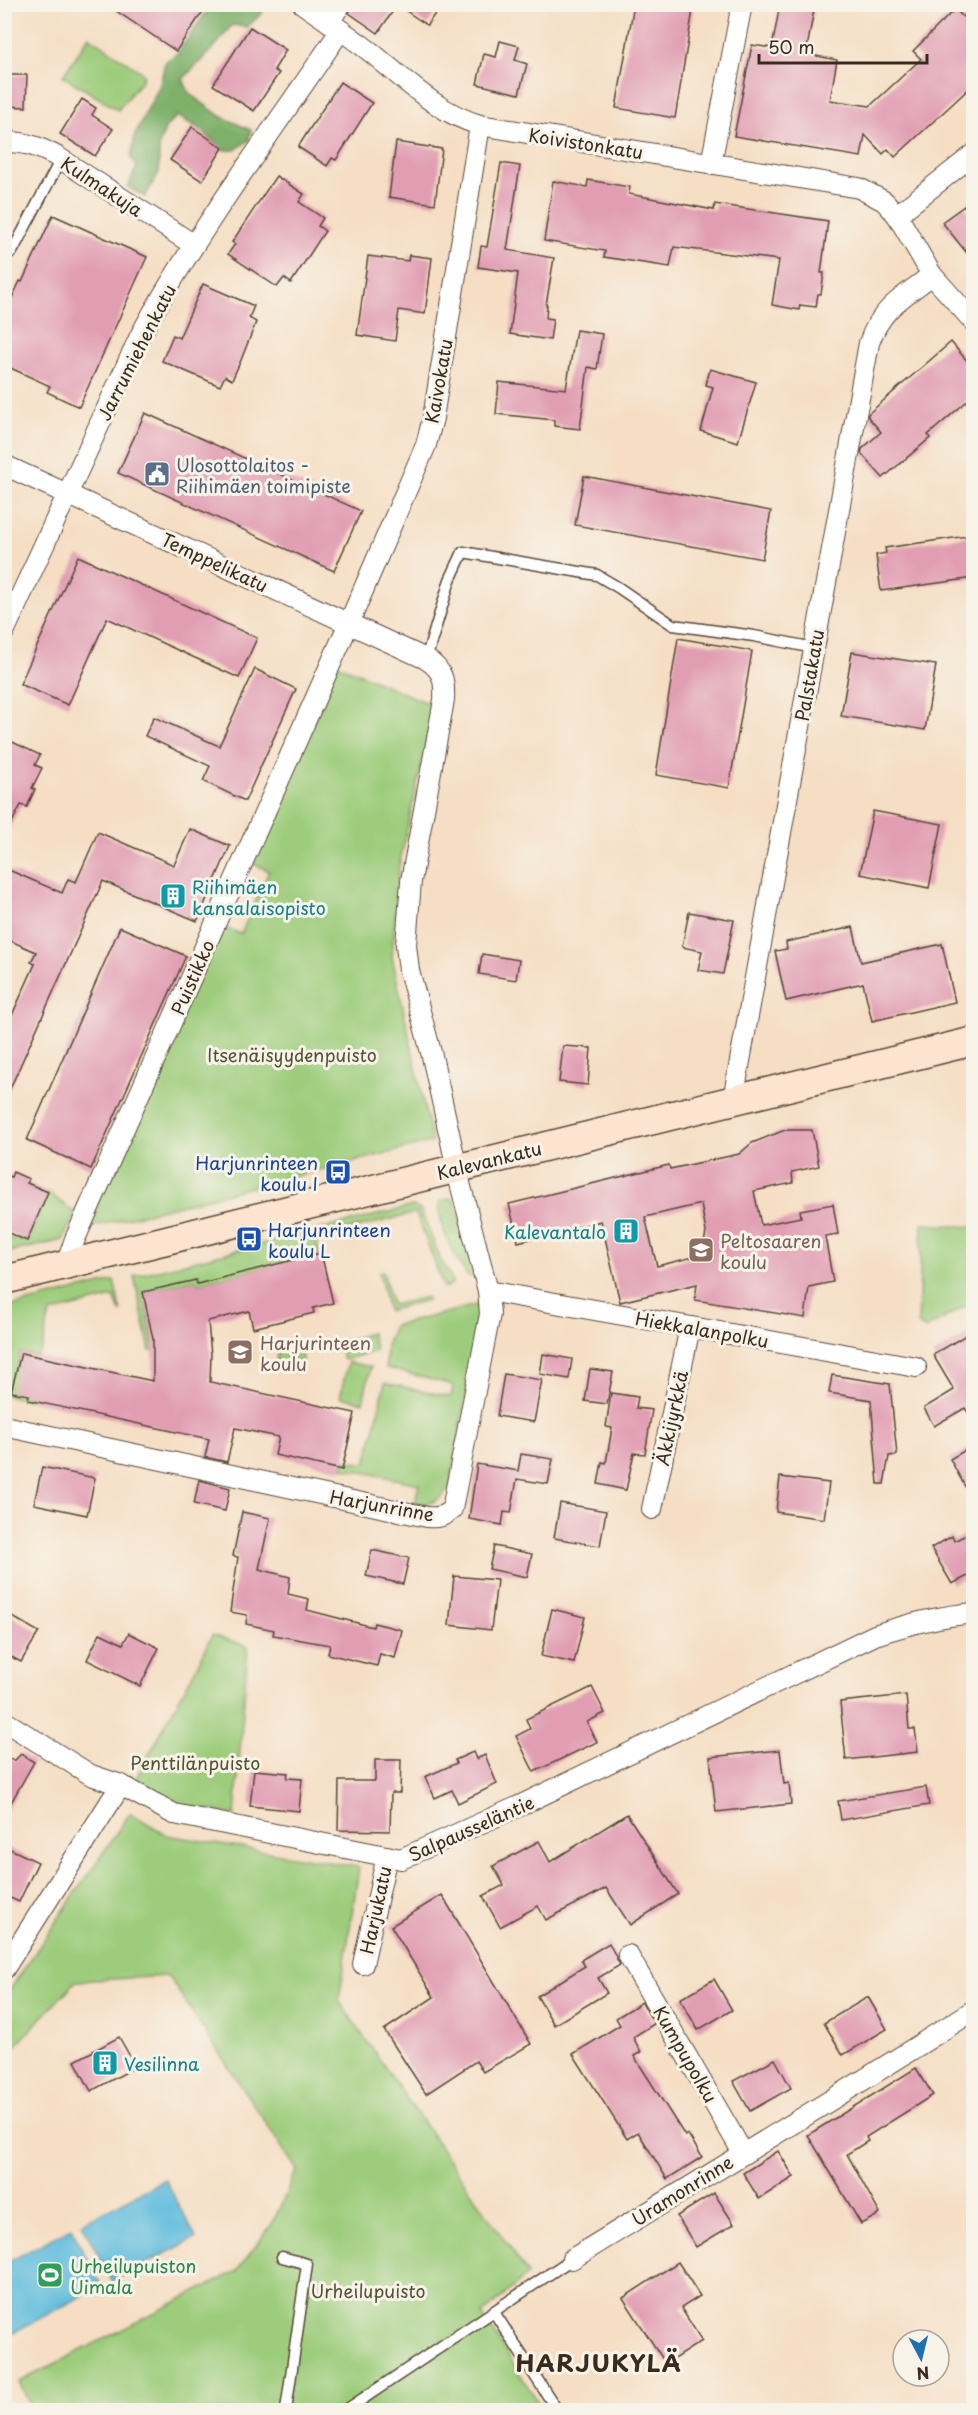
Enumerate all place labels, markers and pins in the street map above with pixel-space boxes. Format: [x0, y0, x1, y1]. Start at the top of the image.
place label: Ulosottolaitos - Riihimäen toimipiste [176, 451, 351, 499]
public building icon: Ulosottolaitos - Riihimäen toimipiste [142, 459, 172, 489]
place label: Riihimäen kansalaisopisto [192, 873, 326, 921]
building icon: Riihimäen kansalaisopisto [158, 881, 188, 911]
place label: Harjunrinteen koulu I [195, 1149, 318, 1197]
bus stop icon: Harjunrinteen koulu I [323, 1157, 353, 1187]
place label: Harjunrinteen koulu L [268, 1216, 391, 1264]
building icon: Kalevantalo [611, 1216, 641, 1246]
place label: Kalevantalo [504, 1218, 606, 1245]
bus stop icon: Harjunrinteen koulu L [234, 1224, 264, 1254]
place label: Peltosaaren koulu [720, 1227, 821, 1275]
school or university icon: Peltosaaren koulu [686, 1235, 716, 1265]
place label: Harjurinteen koulu [260, 1329, 371, 1377]
school or university icon: Harjurinteen koulu [225, 1337, 255, 1367]
building icon: Vesilinna [90, 2048, 120, 2078]
place label: Vesilinna [124, 2050, 200, 2077]
place label: Urheilupuiston Uimala [70, 2252, 196, 2300]
sports icon: Urheilupuiston Uimala [35, 2260, 65, 2290]

